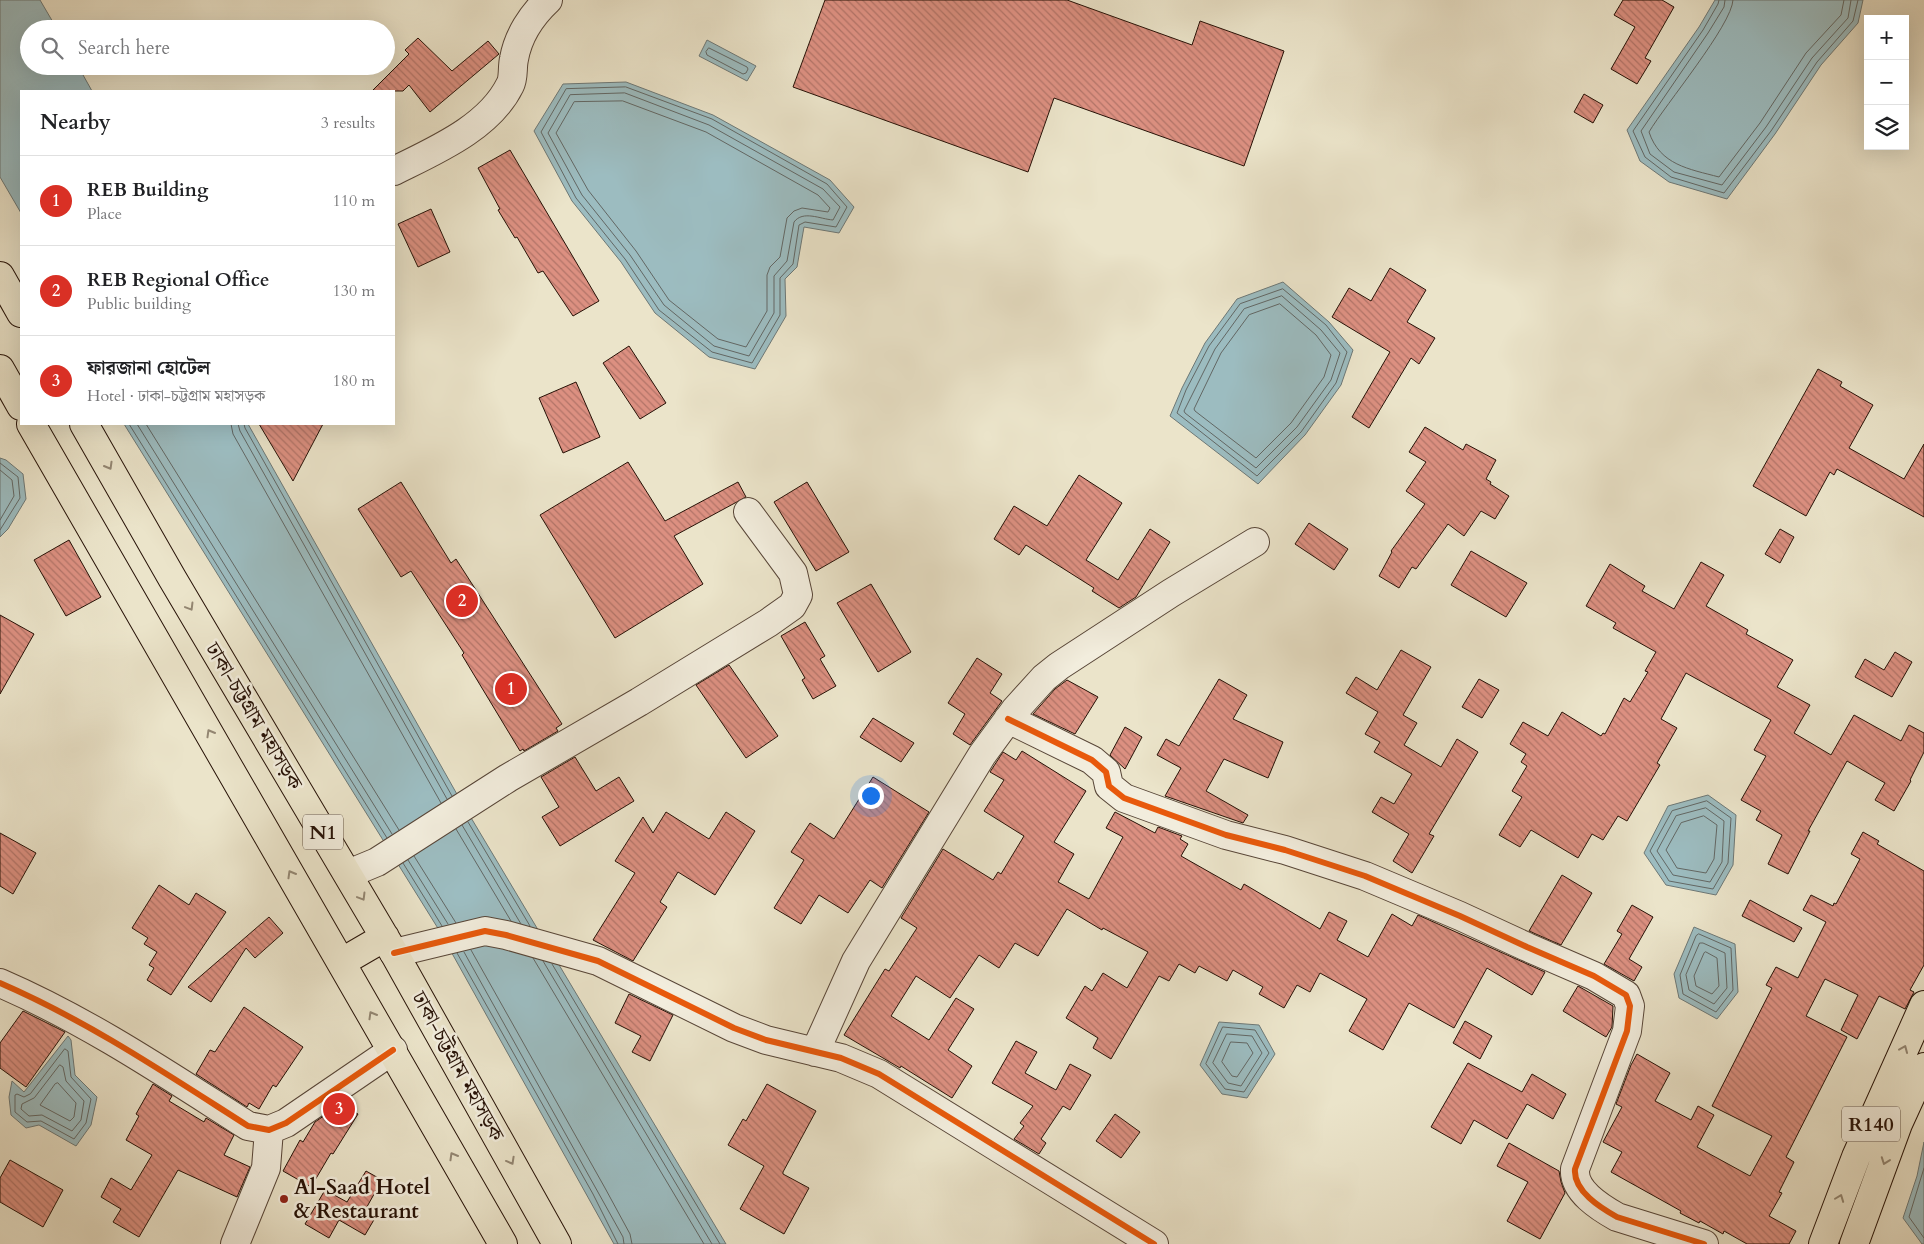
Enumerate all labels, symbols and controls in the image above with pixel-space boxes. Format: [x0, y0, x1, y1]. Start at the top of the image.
map controls [1864, 15, 1909, 150]
button: + [1864, 15, 1909, 60]
search box [20, 20, 395, 75]
icon: search [38, 34, 66, 62]
text: Search here [78, 35, 170, 61]
button: − [1864, 60, 1909, 105]
button: layers [1864, 105, 1909, 150]
text: Nearby [40, 108, 111, 137]
text: 3 results [321, 112, 375, 134]
text: REB Building [87, 177, 208, 203]
text: 1 [52, 190, 60, 212]
text: 110 m [333, 190, 375, 212]
text: Place [87, 203, 122, 225]
text: REB Regional Office [87, 267, 269, 293]
text: 2 [52, 280, 60, 302]
text: 130 m [333, 280, 375, 302]
text: Public building [87, 293, 191, 315]
text: ফারজানা হোটেল [87, 355, 210, 381]
text: 3 [52, 370, 60, 392]
text: 180 m [333, 370, 375, 392]
text: Hotel · ঢাকা-চট্টগ্রাম মহাসড়ক [87, 385, 265, 407]
one-way arrow [102, 461, 112, 470]
pin: 2 [446, 582, 478, 620]
one-way arrow [183, 601, 193, 610]
street label: ঢাকা-চট্টগ্রাম মহাসড়ক [198, 636, 310, 796]
pin: 1 [495, 670, 527, 708]
one-way arrow [206, 730, 216, 739]
your location [858, 783, 884, 809]
road number: N1 [303, 814, 343, 850]
one-way arrow [288, 871, 298, 880]
one-way arrow [355, 892, 365, 901]
street label: ঢাকা-চট্টগ্রাম মহাসড়ক [404, 985, 511, 1147]
one-way arrow [369, 1011, 379, 1020]
one-way arrow [1897, 1045, 1908, 1054]
pin: 3 [323, 1090, 355, 1128]
road number: R140 [1842, 1106, 1900, 1142]
one-way arrow [449, 1152, 459, 1161]
one-way arrow [504, 1155, 514, 1164]
one-way arrow [1881, 1156, 1891, 1164]
place label: Al-Saad Hotel & Restaurant [294, 1173, 430, 1226]
marker: Al-Saad Hotel & Restaurant [278, 1193, 290, 1205]
one-way arrow [1834, 1195, 1844, 1203]

